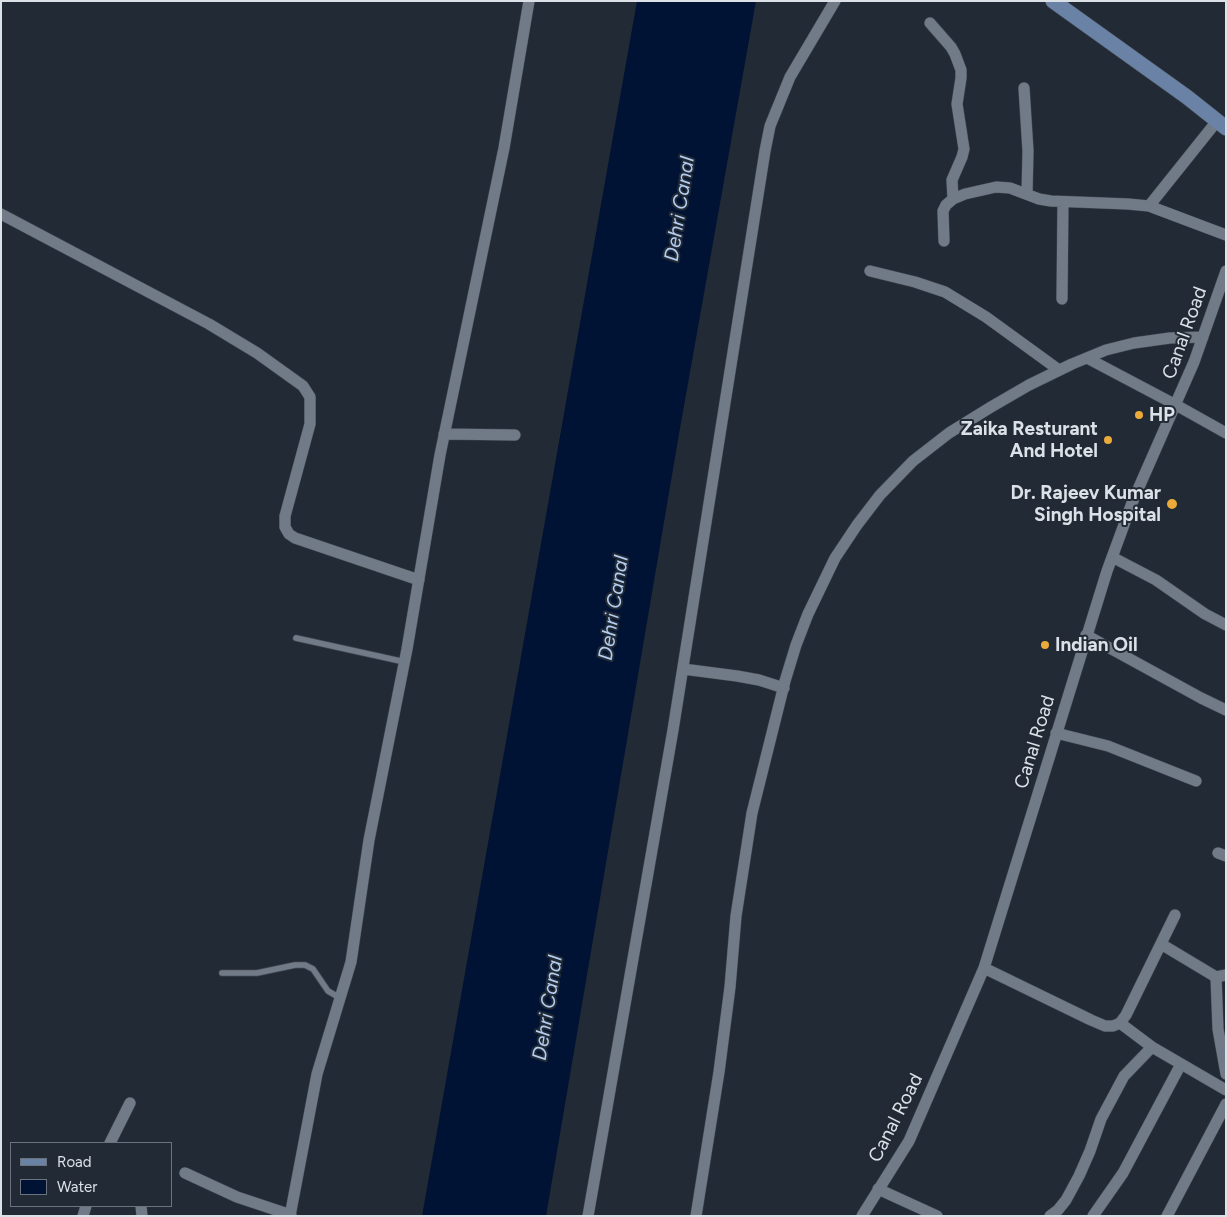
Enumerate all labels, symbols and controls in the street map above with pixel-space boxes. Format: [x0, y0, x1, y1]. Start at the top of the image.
water label: Dehri Canal [660, 155, 700, 263]
street label: Canal Road [1158, 284, 1212, 382]
place label: HP [1149, 404, 1175, 426]
marker: HP [1133, 409, 1145, 421]
place label: Zaika Resturant And Hotel [961, 418, 1098, 462]
marker: Zaika Resturant And Hotel [1102, 434, 1114, 446]
place label: Dr. Rajeev Kumar Singh Hospital [1010, 482, 1161, 526]
marker: Dr. Rajeev Kumar Singh Hospital [1165, 497, 1179, 511]
water label: Dehri Canal [594, 554, 634, 662]
place label: Indian Oil [1055, 634, 1138, 656]
marker: Indian Oil [1039, 639, 1051, 651]
street label: Canal Road [1010, 693, 1060, 791]
water label: Dehri Canal [528, 954, 568, 1062]
street label: Canal Road [864, 1070, 928, 1166]
legend [10, 1142, 172, 1207]
text: Road [57, 1153, 92, 1171]
text: Water [57, 1178, 97, 1196]

